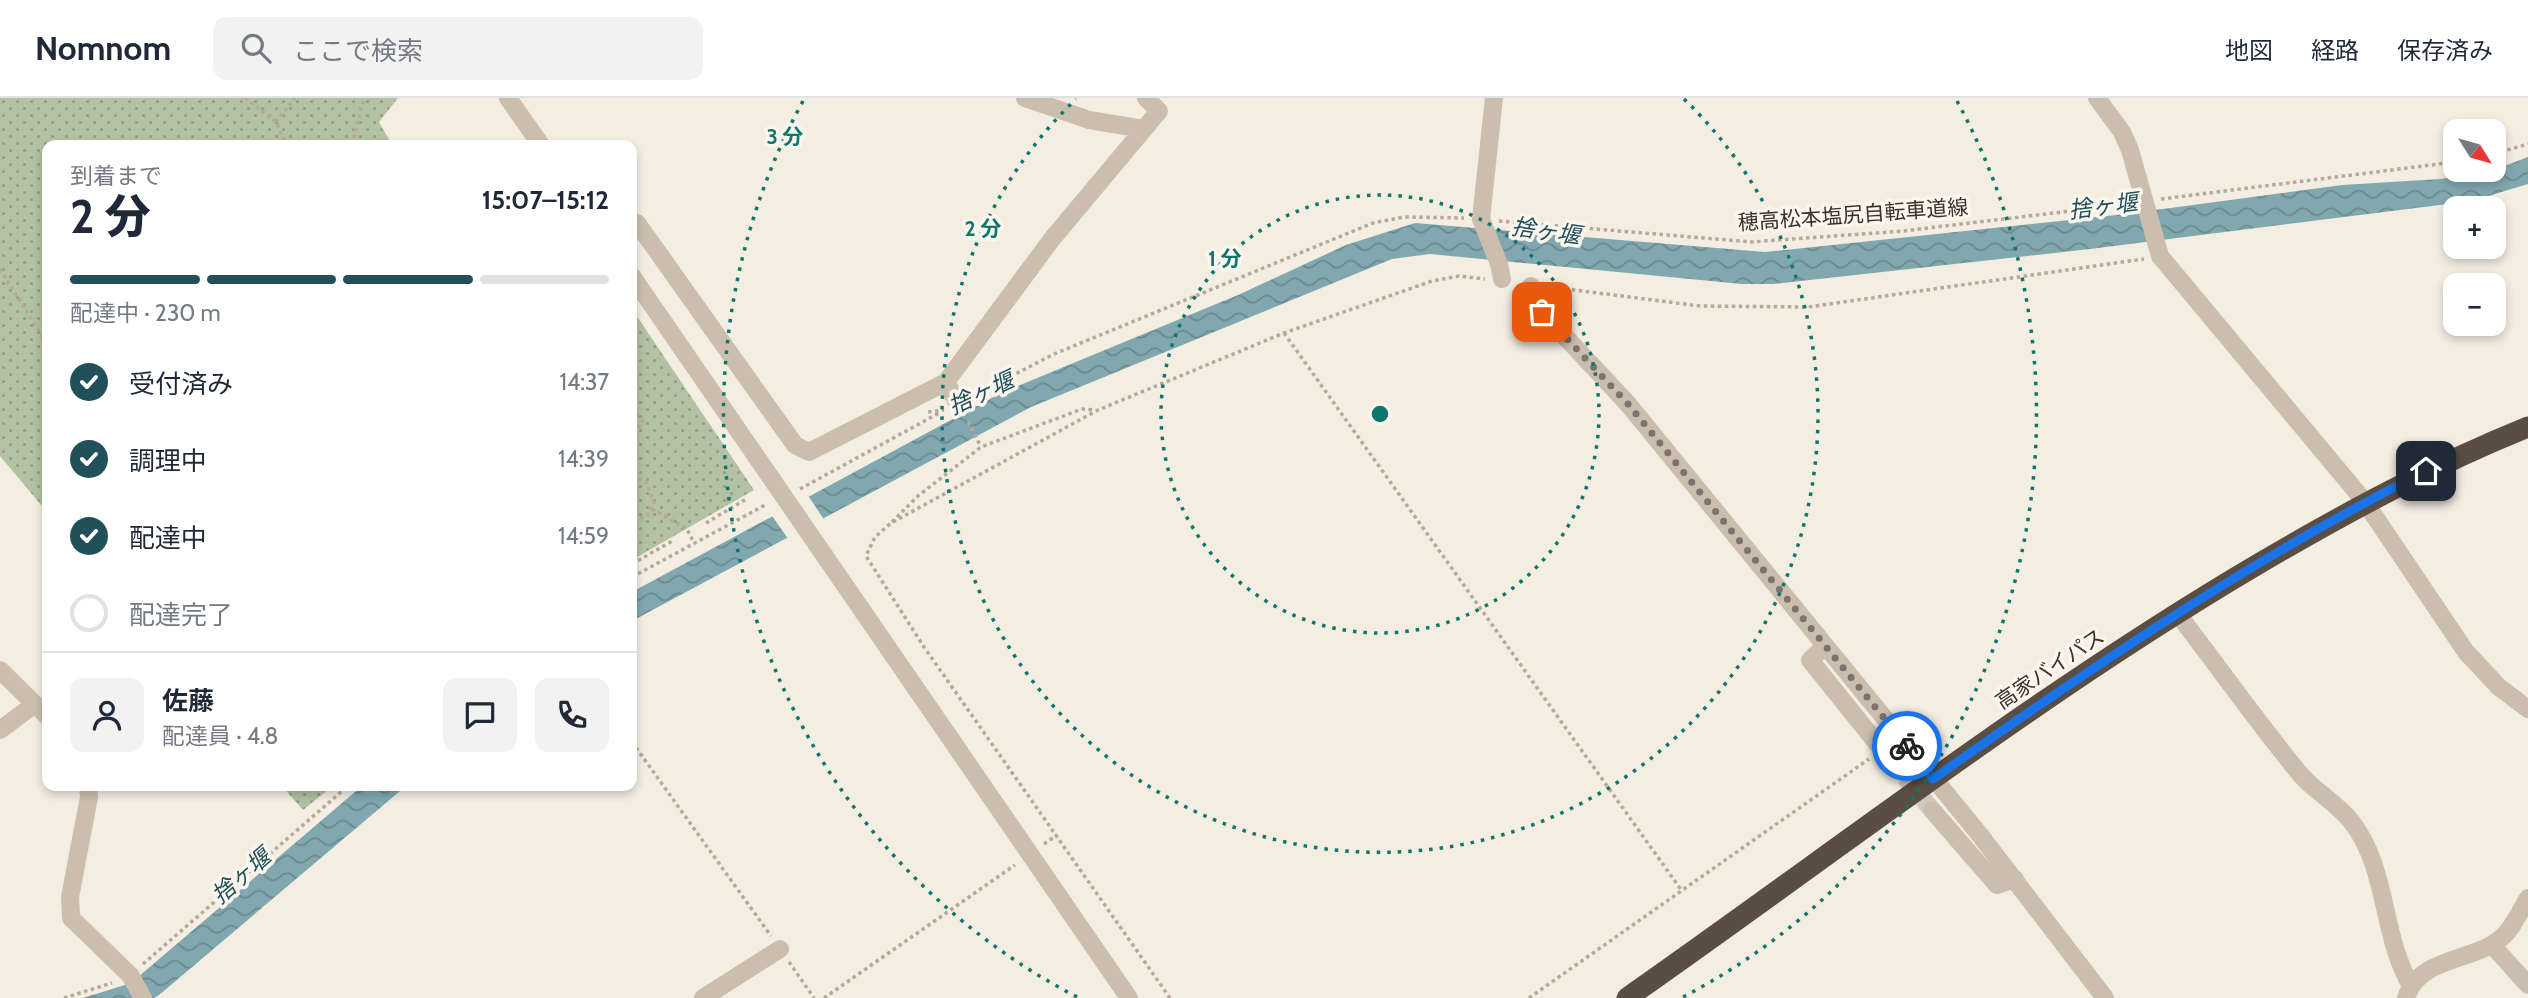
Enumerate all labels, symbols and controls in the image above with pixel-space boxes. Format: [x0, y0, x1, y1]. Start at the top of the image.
search box [213, 17, 703, 80]
text: Nomnom [35, 28, 171, 68]
icon: search [237, 29, 275, 67]
text: ここで検索 [293, 35, 423, 67]
text: 地図 [2225, 36, 2273, 65]
text: 経路 [2311, 36, 2359, 65]
text: 保存済み [2397, 36, 2493, 65]
north arrow [2443, 119, 2506, 182]
map controls [2443, 119, 2506, 336]
text: 3 分 [766, 124, 804, 149]
text: 到着まで [70, 162, 162, 190]
text: 15:07–15:12 [482, 184, 609, 216]
water label: 捨ヶ堰 [2067, 187, 2143, 224]
text: 2 分 [70, 189, 151, 245]
street label: 穂高松本塩尻自転車道線 [1737, 194, 1969, 235]
button: + [2443, 196, 2506, 259]
water label: 捨ヶ堰 [1510, 212, 1586, 250]
text: 2 分 [965, 216, 1001, 241]
text: 1 分 [1208, 246, 1242, 271]
button: − [2443, 273, 2506, 336]
pin [1512, 282, 1572, 342]
icon: bag [1523, 293, 1561, 331]
text: 配達中 · 230 m [70, 299, 221, 327]
icon: check [70, 363, 108, 401]
water label: 捨ヶ堰 [944, 364, 1022, 420]
text: 受付済み [129, 368, 233, 400]
text: 14:37 [559, 368, 609, 396]
centre of rings [1368, 402, 1392, 426]
icon: check [70, 440, 108, 478]
pin [2396, 441, 2456, 501]
text: 調理中 [129, 445, 207, 477]
text: 14:39 [558, 445, 609, 473]
icon: home [2407, 452, 2445, 490]
icon: check [70, 517, 108, 555]
text: 配達中 [129, 522, 207, 554]
text: 14:59 [558, 522, 609, 550]
text: 配達完了 [129, 599, 233, 631]
street label: 高家バイパス [1991, 623, 2109, 714]
button: person [70, 678, 144, 752]
button: chat [443, 678, 517, 752]
button: phone [535, 678, 609, 752]
text: 佐藤 [162, 685, 214, 717]
courier [1872, 711, 1942, 781]
text: 配達員 · 4.8 [162, 722, 279, 750]
icon: bike [1888, 727, 1926, 765]
water label: 捨ヶ堰 [206, 840, 279, 909]

